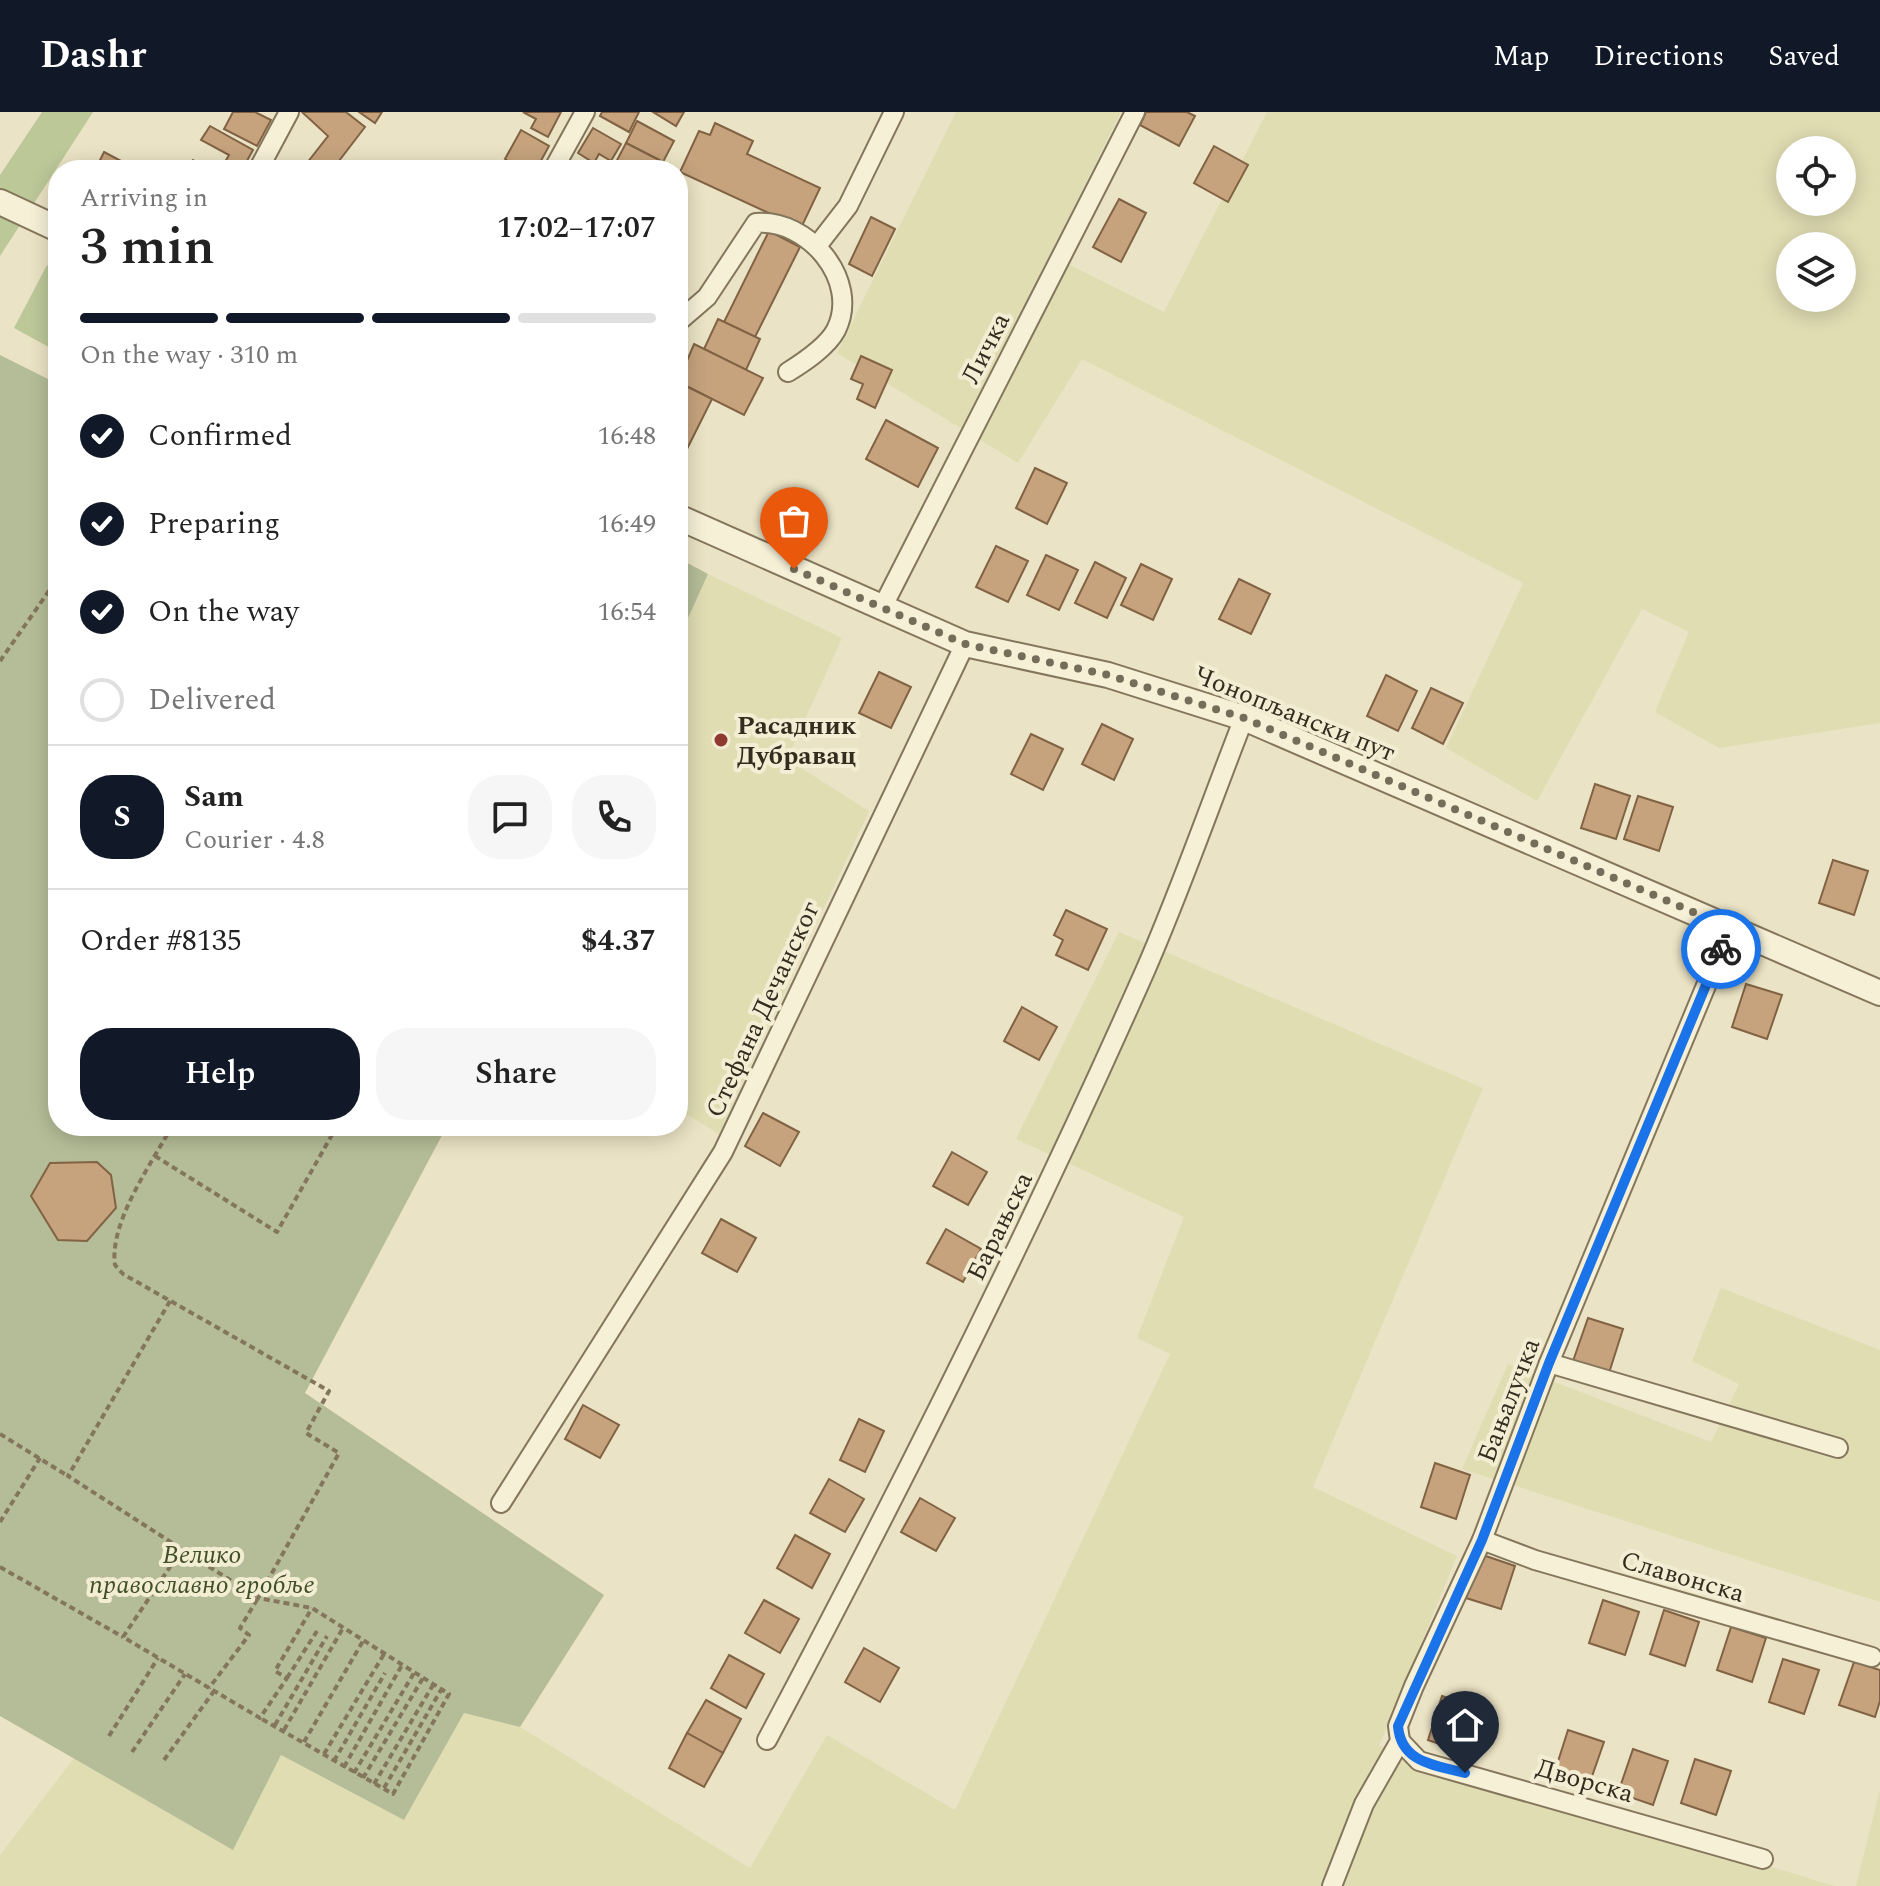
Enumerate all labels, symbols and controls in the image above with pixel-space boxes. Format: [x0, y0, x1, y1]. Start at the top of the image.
text: Dashr [40, 27, 146, 85]
text: Map [1493, 35, 1550, 78]
text: Directions [1594, 35, 1724, 78]
text: Saved [1768, 35, 1840, 78]
map controls [1776, 136, 1856, 312]
button: locate [1776, 136, 1856, 216]
text: Arriving in [80, 178, 208, 218]
text: 17:02–17:07 [497, 205, 656, 251]
text: 3 min [80, 208, 215, 287]
button: layers [1776, 232, 1856, 312]
street label: Личка [951, 306, 1021, 391]
text: On the way · 310 m [80, 335, 298, 375]
text: Confirmed [148, 413, 292, 459]
icon: check [80, 414, 124, 458]
text: 16:48 [597, 416, 656, 456]
pin [760, 487, 828, 569]
icon: bag [772, 499, 816, 543]
text: Preparing [148, 501, 280, 547]
icon: check [80, 502, 124, 546]
text: 16:49 [597, 504, 656, 544]
text: On the way [148, 589, 299, 635]
icon: check [80, 590, 124, 634]
text: 16:54 [597, 592, 656, 632]
street label: Чонопљански пут [1188, 655, 1402, 773]
text: Delivered [148, 677, 276, 723]
place label: Расадник Дубравац [737, 706, 857, 776]
marker: Расадник Дубравац [712, 731, 730, 749]
text: Sam [184, 774, 244, 820]
button: chat [468, 775, 552, 859]
button: phone [572, 775, 656, 859]
text: S [113, 794, 131, 840]
text: Courier · 4.8 [184, 820, 325, 860]
street label: Стефана Дечанског [695, 894, 831, 1124]
courier [1681, 909, 1761, 989]
text: Order #8135 [80, 918, 242, 964]
text: $4.37 [581, 918, 656, 964]
icon: bike [1699, 927, 1743, 971]
button: Help [80, 1028, 360, 1120]
button: Share [376, 1028, 656, 1120]
street label: Барањска [956, 1165, 1044, 1288]
street label: Бањалучка [1467, 1332, 1551, 1468]
park label: Велико православно гробље [89, 1535, 315, 1605]
street label: Славонска [1616, 1540, 1750, 1614]
pin [1431, 1691, 1499, 1773]
icon: home [1443, 1703, 1487, 1747]
street label: Дворска [1531, 1748, 1639, 1814]

